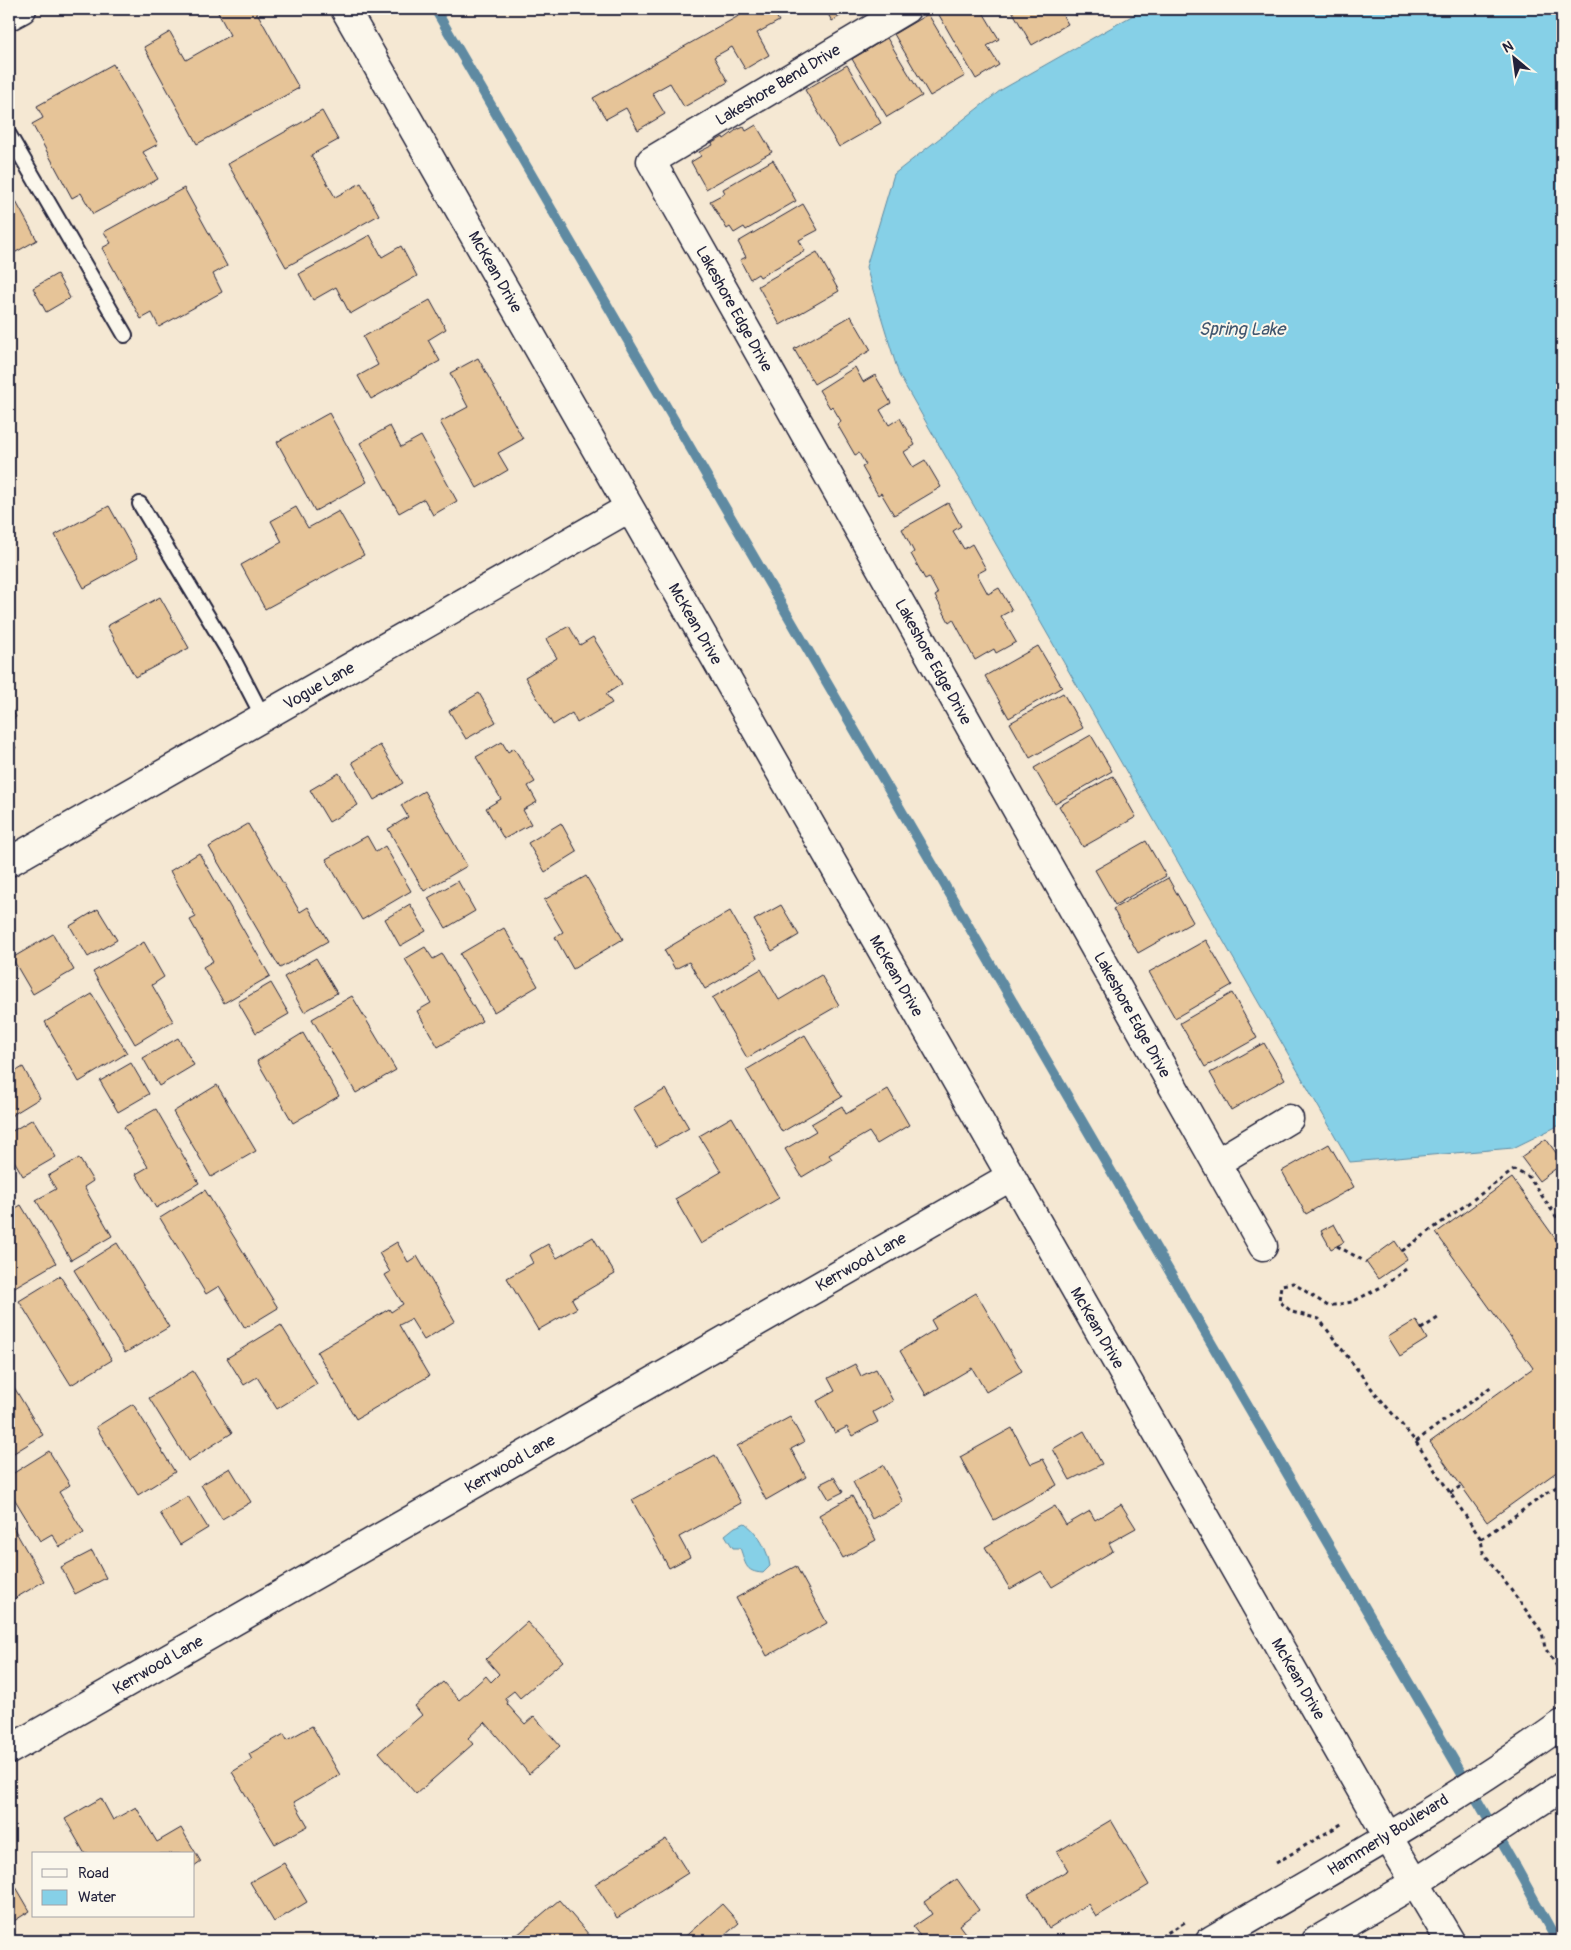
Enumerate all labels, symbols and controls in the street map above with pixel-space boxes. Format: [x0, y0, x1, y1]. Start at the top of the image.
north arrow [1488, 32, 1538, 82]
text: N [1500, 37, 1516, 57]
street label: Lakeshore Bend Drive [712, 40, 844, 130]
street label: McKean Drive [464, 228, 526, 316]
street label: Lakeshore Edge Drive [691, 243, 777, 375]
water label: Spring Lake [1199, 318, 1287, 341]
street label: McKean Drive [664, 580, 726, 668]
street label: Lakeshore Edge Drive [890, 596, 976, 728]
street label: Vogue Lane [280, 658, 358, 714]
street label: McKean Drive [865, 932, 927, 1020]
street label: Lakeshore Edge Drive [1089, 949, 1175, 1081]
street label: Kerrwood Lane [812, 1228, 910, 1296]
street label: McKean Drive [1066, 1284, 1128, 1372]
street label: Kerrwood Lane [461, 1430, 559, 1498]
street label: Kerrwood Lane [109, 1631, 207, 1699]
street label: McKean Drive [1267, 1635, 1329, 1723]
street label: Hammerly Boulevard [1324, 1790, 1452, 1880]
legend [32, 1852, 195, 1918]
text: Road [78, 1864, 109, 1883]
text: Water [78, 1888, 117, 1907]

